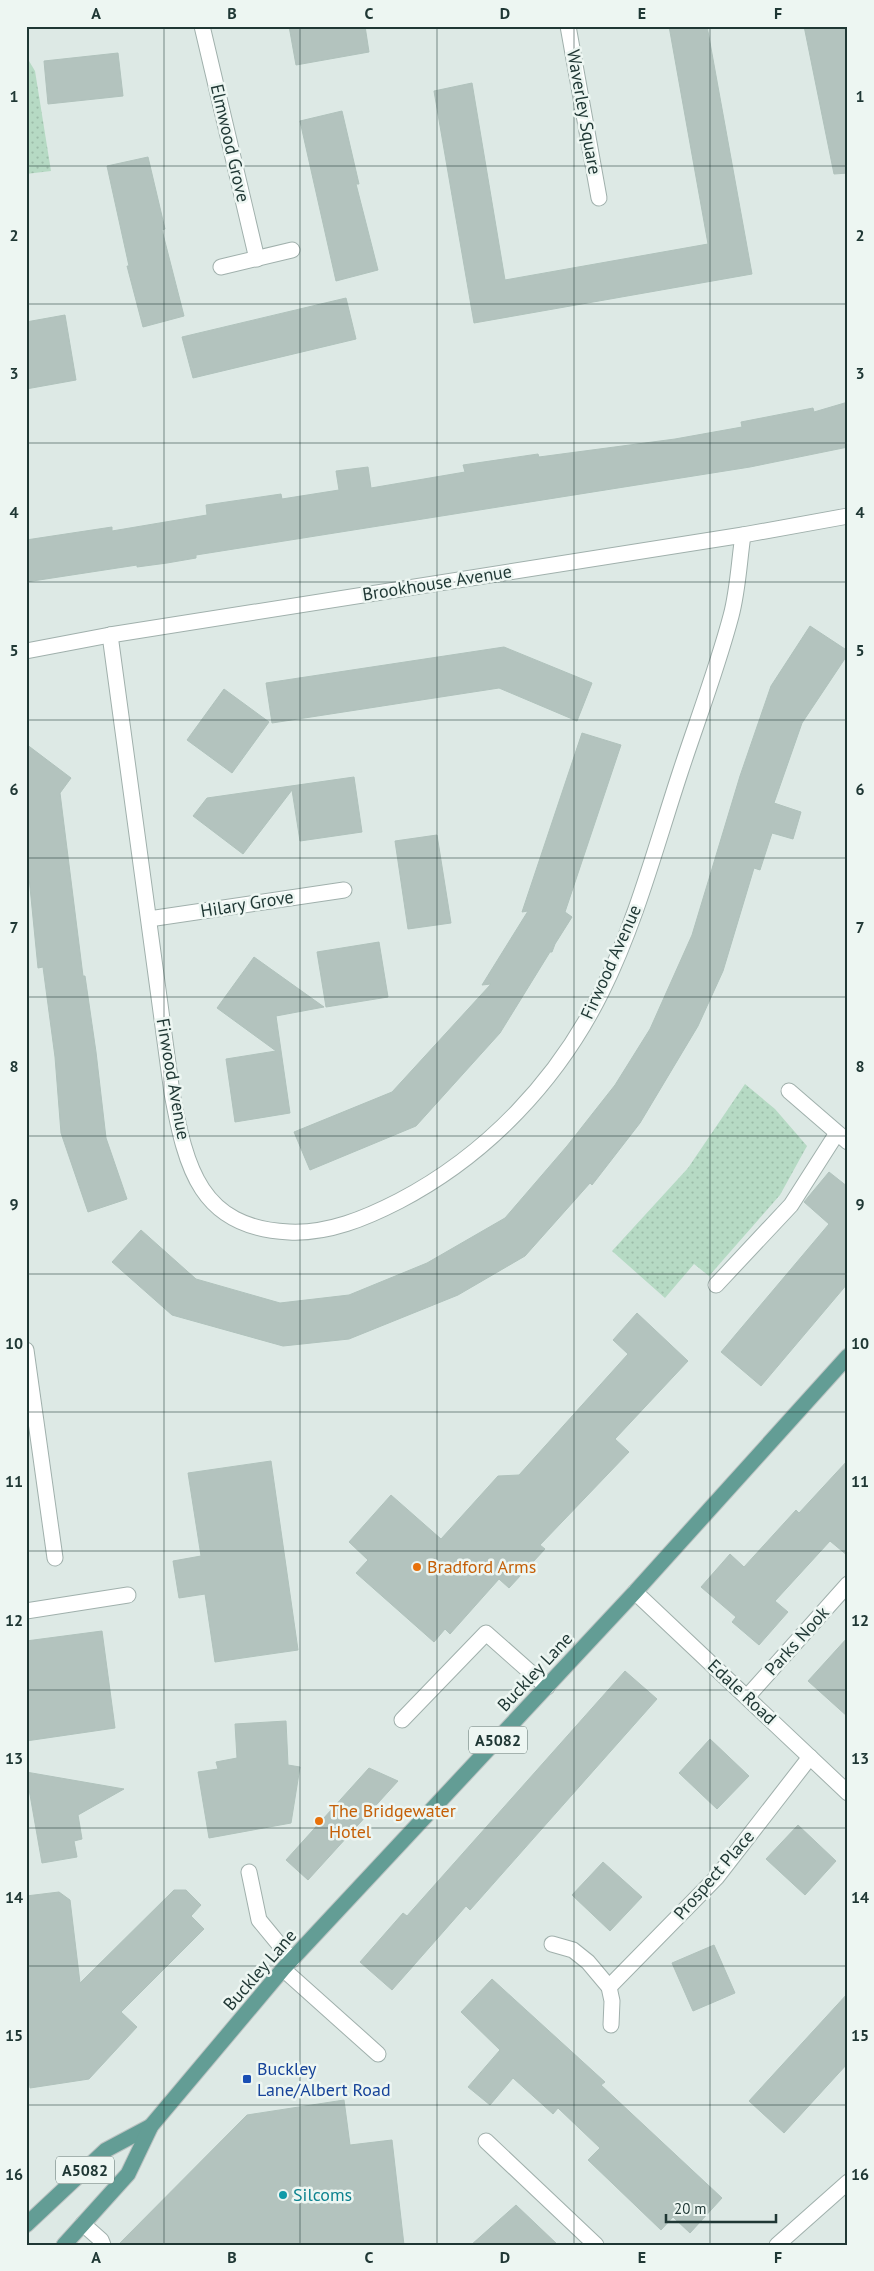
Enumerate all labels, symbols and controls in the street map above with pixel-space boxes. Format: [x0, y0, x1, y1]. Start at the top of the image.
text: A [91, 3, 101, 23]
text: B [227, 3, 237, 23]
text: C [365, 3, 374, 23]
text: D [500, 3, 510, 23]
text: E [638, 3, 646, 23]
text: F [774, 3, 782, 23]
street label: Waverley Square [562, 48, 607, 176]
street label: Elmwood Grove [206, 82, 255, 204]
text: 1 [9, 86, 19, 106]
text: 1 [855, 86, 865, 106]
text: 2 [9, 225, 19, 245]
text: 2 [855, 225, 865, 245]
text: 3 [9, 363, 19, 383]
text: 3 [855, 363, 865, 383]
text: 4 [9, 502, 19, 522]
text: 4 [855, 502, 865, 522]
street label: Brookhouse Avenue [361, 559, 513, 606]
text: 5 [9, 640, 19, 660]
text: 5 [855, 640, 865, 660]
text: 6 [9, 779, 19, 799]
text: 6 [855, 779, 865, 799]
street label: Hilary Grove [199, 885, 295, 922]
street label: Firwood Avenue [575, 901, 646, 1023]
text: 7 [9, 917, 19, 937]
text: 7 [855, 917, 865, 937]
street label: Firwood Avenue [152, 1016, 195, 1141]
text: 8 [9, 1056, 19, 1076]
text: 8 [855, 1056, 865, 1076]
text: 9 [9, 1194, 19, 1214]
text: 9 [855, 1194, 865, 1214]
text: 10 [5, 1333, 23, 1353]
text: 10 [851, 1333, 869, 1353]
text: 11 [5, 1471, 23, 1491]
text: 11 [851, 1471, 869, 1491]
place label: Bradford Arms [427, 1555, 536, 1578]
marker: Bradford Arms [411, 1561, 423, 1573]
street label: Parks Nook [759, 1601, 834, 1680]
text: 12 [5, 1610, 23, 1630]
text: 12 [851, 1610, 869, 1630]
street label: Buckley Lane [492, 1627, 577, 1716]
street label: Edale Road [703, 1654, 781, 1729]
road number: A5082 [469, 1726, 527, 1754]
text: 13 [5, 1748, 23, 1768]
text: 13 [851, 1748, 869, 1768]
place label: The Bridgewater Hotel [329, 1799, 456, 1843]
marker: The Bridgewater Hotel [313, 1815, 325, 1827]
street label: Prospect Place [668, 1825, 759, 1924]
text: 14 [5, 1887, 23, 1907]
text: 14 [851, 1887, 869, 1907]
street label: Buckley Lane [218, 1924, 301, 2015]
text: 15 [5, 2025, 23, 2045]
text: 15 [851, 2025, 869, 2045]
place label: Buckley Lane/Albert Road [257, 2057, 391, 2101]
marker: Buckley Lane/Albert Road [241, 2073, 253, 2085]
road number: A5082 [56, 2156, 114, 2184]
text: 16 [5, 2164, 23, 2184]
text: 16 [851, 2164, 869, 2184]
place label: Silcoms [293, 2183, 352, 2206]
marker: Silcoms [277, 2189, 289, 2201]
scale bar [666, 2191, 776, 2223]
text: 20 m [674, 2199, 707, 2218]
text: A [91, 2247, 101, 2267]
text: B [227, 2247, 237, 2267]
text: C [365, 2247, 374, 2267]
text: D [500, 2247, 510, 2267]
text: E [638, 2247, 646, 2267]
text: F [774, 2247, 782, 2267]

